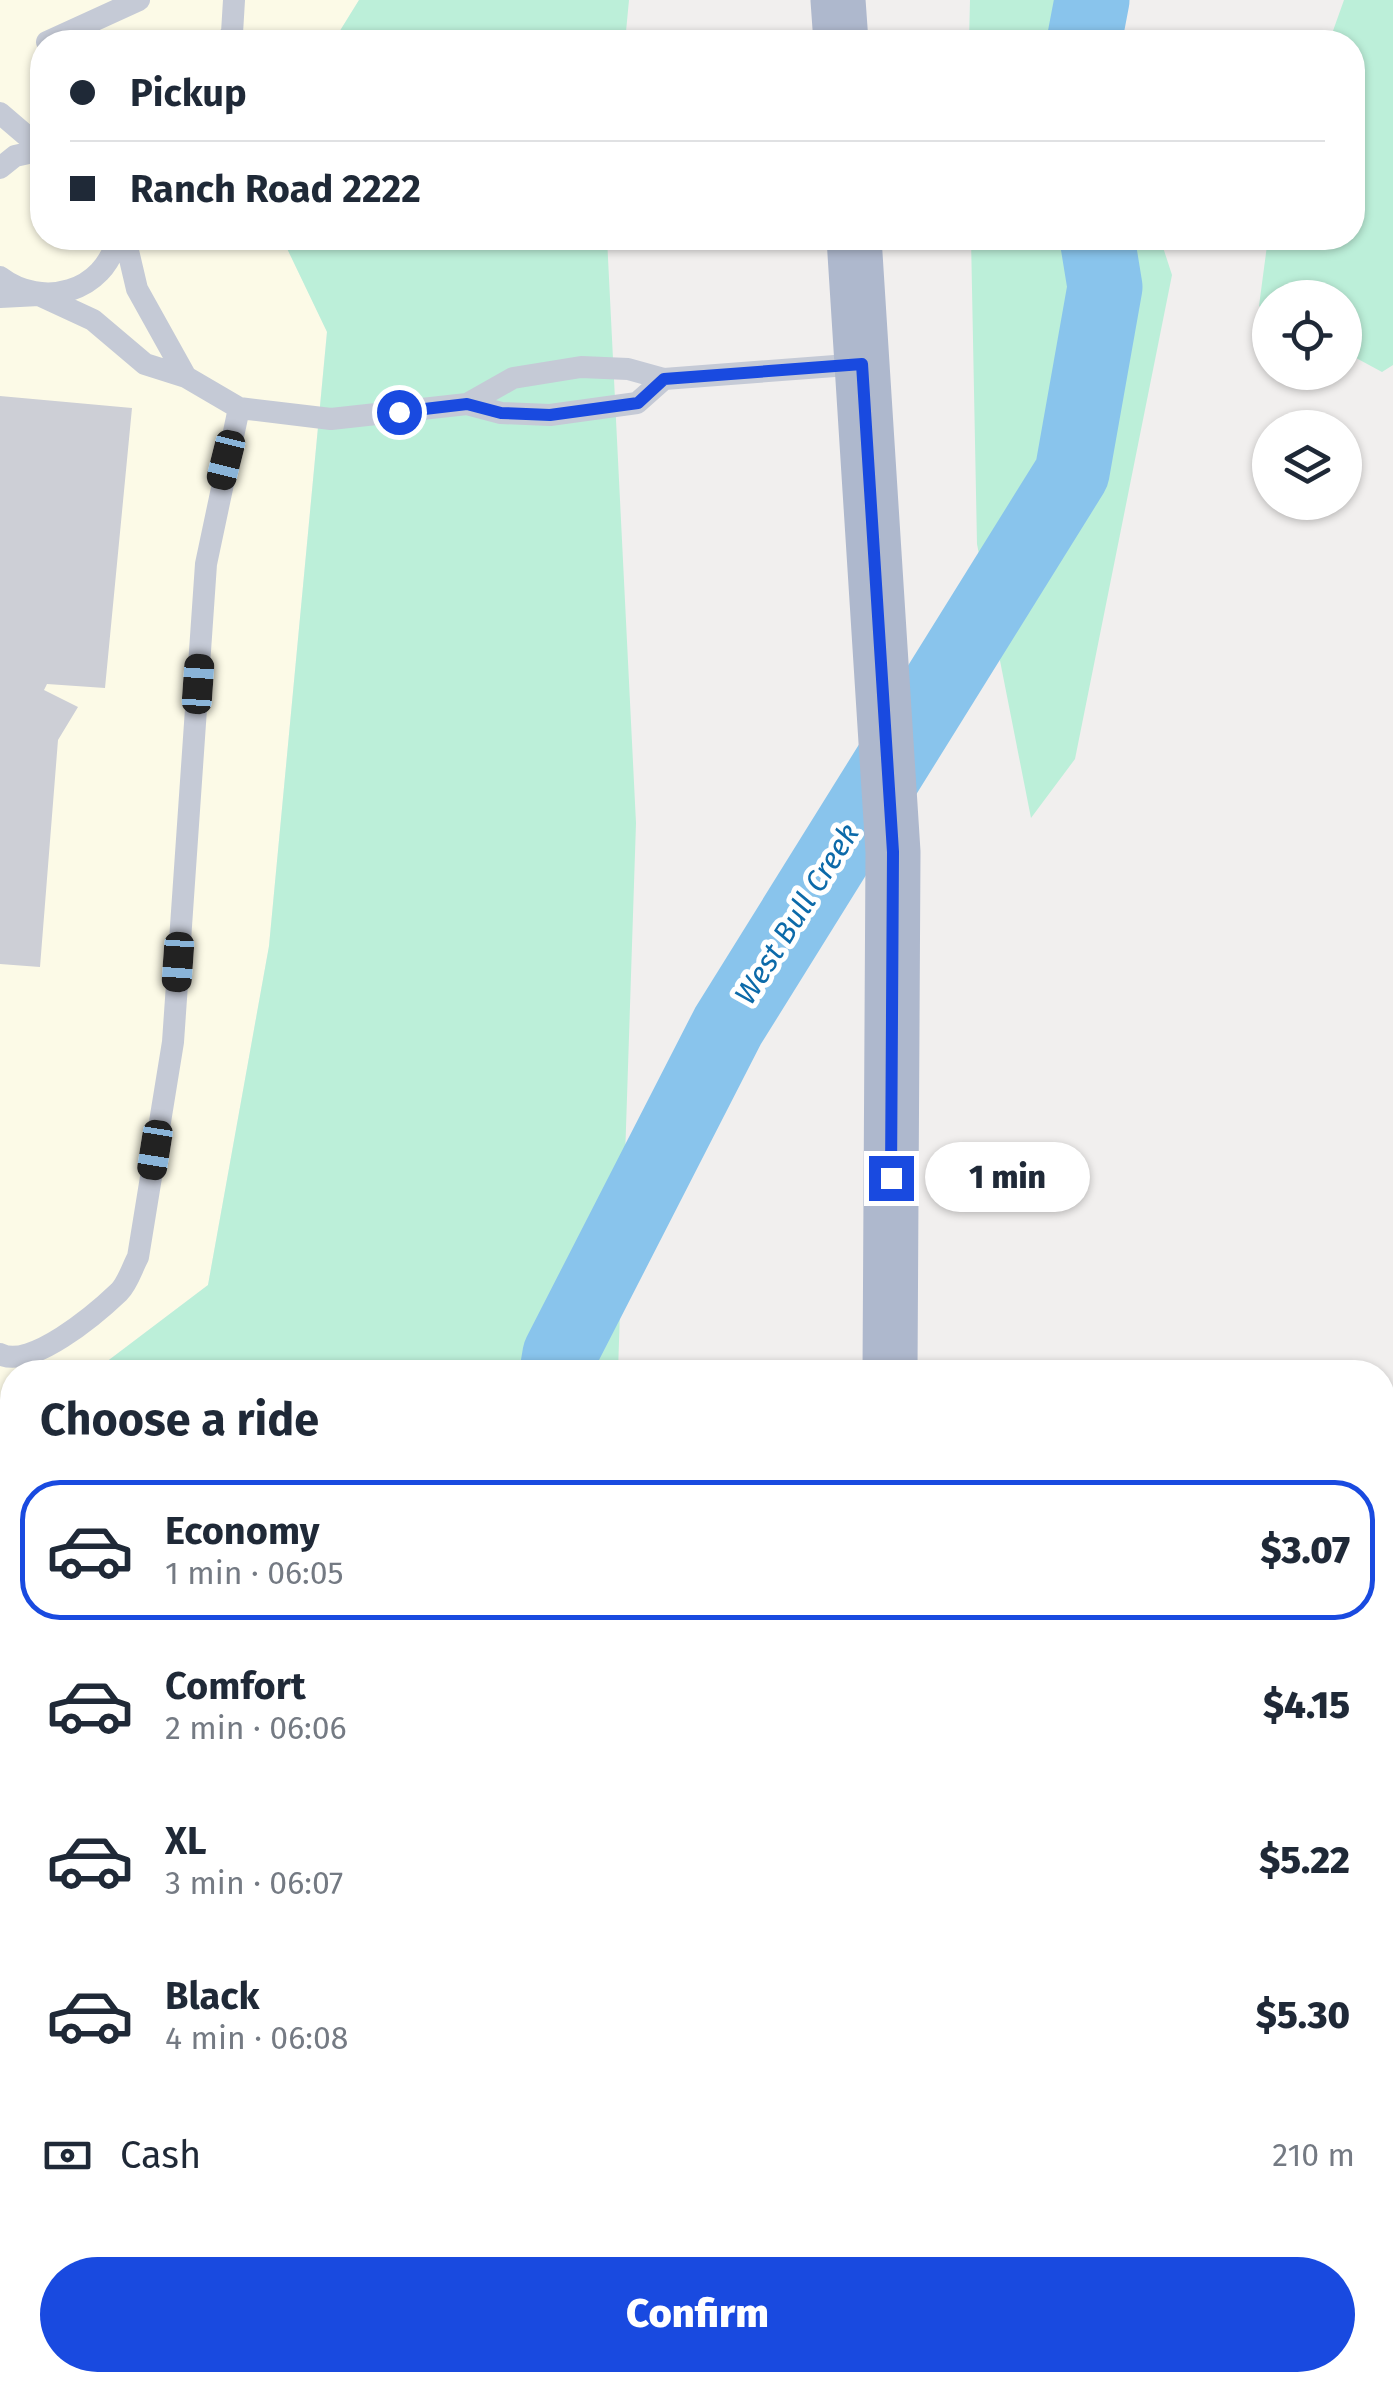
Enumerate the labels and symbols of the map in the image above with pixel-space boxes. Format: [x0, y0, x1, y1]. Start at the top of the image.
route start [377, 390, 422, 435]
car [204, 427, 248, 493]
car [181, 653, 215, 715]
water label: West Bull Creek [727, 817, 867, 1011]
car [161, 931, 195, 993]
car [135, 1118, 175, 1182]
callout: 1 min [926, 1143, 1091, 1213]
route end [869, 1156, 914, 1201]

